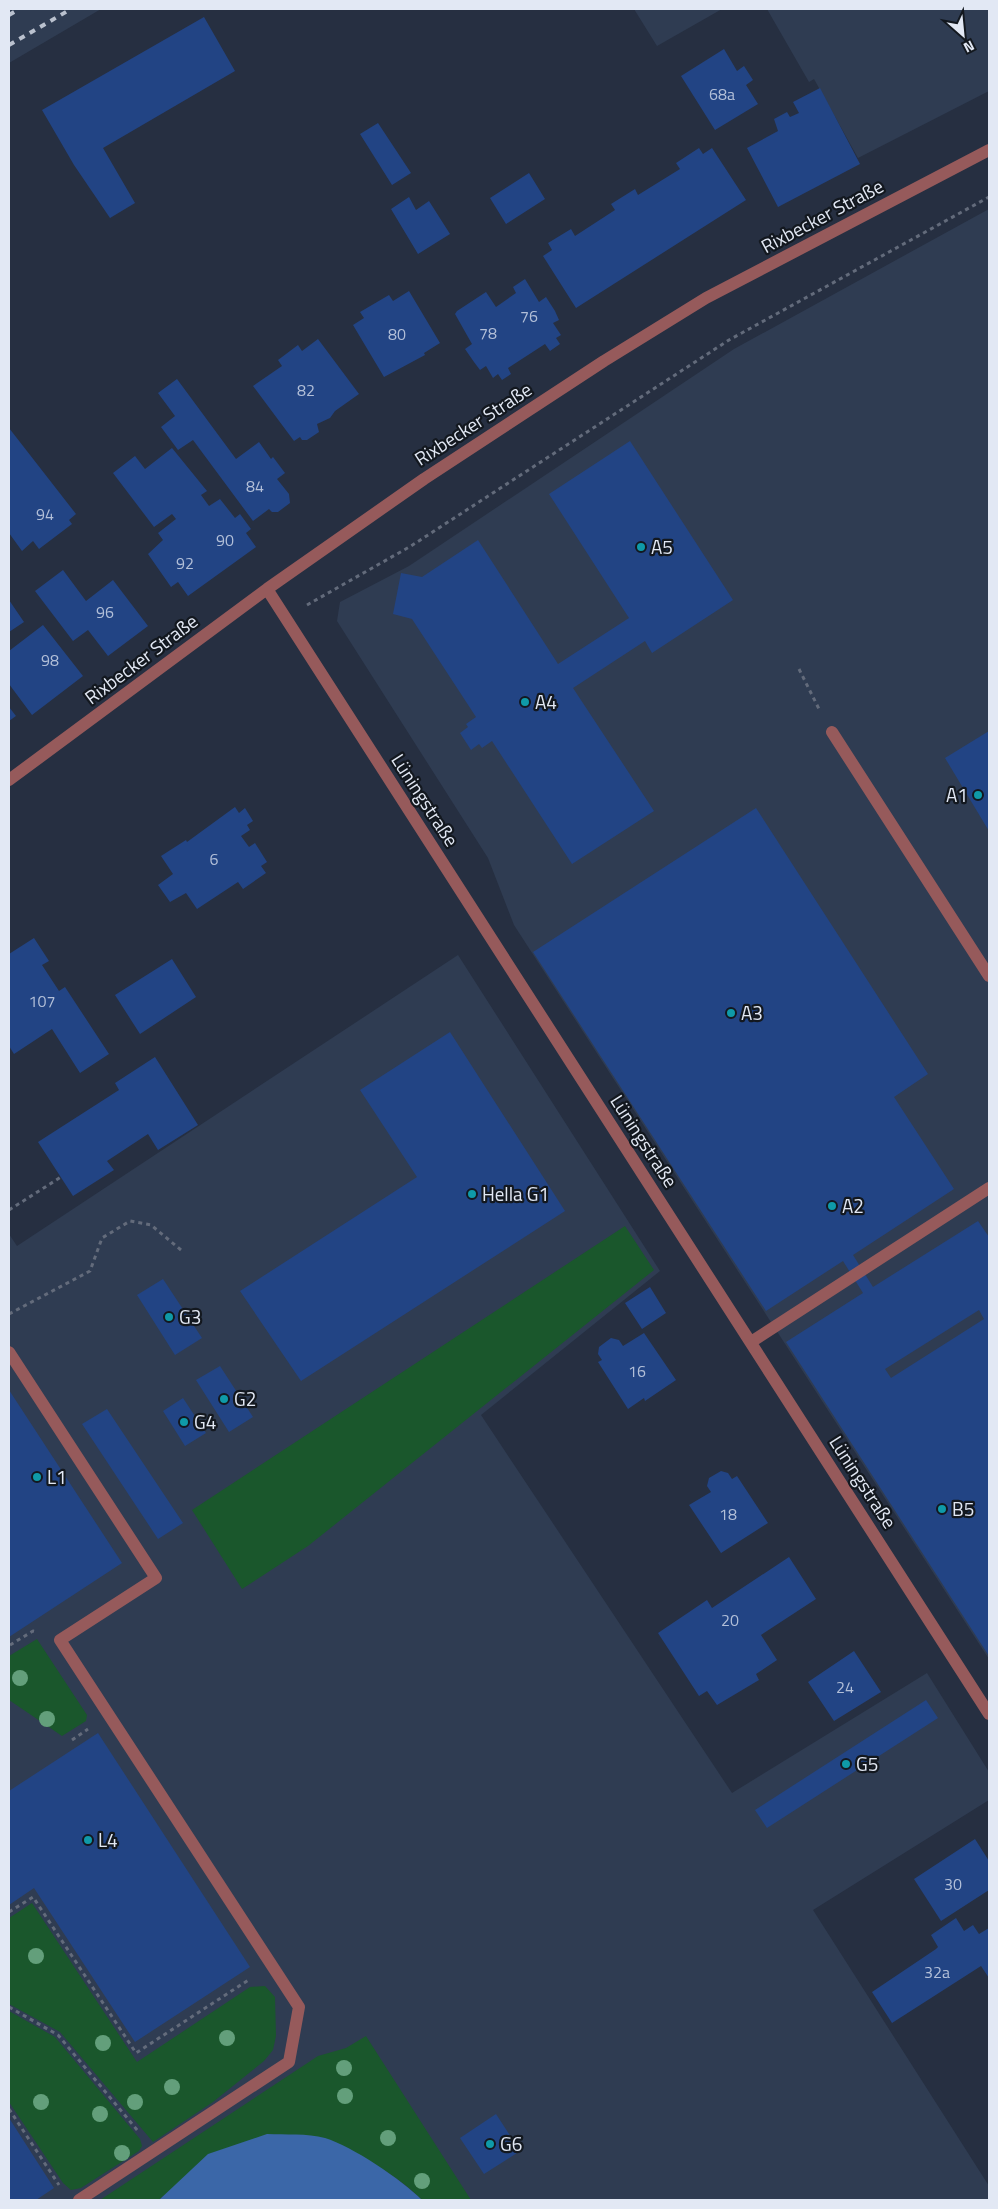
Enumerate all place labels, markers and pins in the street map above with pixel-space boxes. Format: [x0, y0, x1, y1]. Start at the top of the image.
place label: A5 [651, 532, 673, 561]
marker: A5 [635, 541, 647, 553]
place label: A4 [535, 687, 557, 716]
marker: A4 [519, 696, 531, 708]
place label: A1 [946, 780, 968, 809]
marker: A1 [972, 789, 984, 801]
place label: A3 [741, 998, 763, 1027]
marker: A3 [725, 1007, 737, 1019]
place label: Hella G1 [482, 1179, 549, 1208]
marker: Hella G1 [466, 1188, 478, 1200]
place label: A2 [842, 1191, 864, 1220]
marker: A2 [826, 1200, 838, 1212]
place label: G3 [179, 1302, 201, 1331]
marker: G3 [163, 1311, 175, 1323]
place label: G2 [234, 1384, 256, 1413]
marker: G2 [218, 1393, 230, 1405]
place label: G4 [194, 1407, 216, 1436]
marker: G4 [178, 1416, 190, 1428]
place label: L1 [47, 1462, 67, 1491]
marker: L1 [31, 1471, 43, 1483]
place label: B5 [952, 1494, 974, 1523]
marker: B5 [936, 1503, 948, 1515]
place label: G5 [856, 1749, 878, 1778]
marker: G5 [840, 1758, 852, 1770]
place label: L4 [98, 1825, 118, 1854]
marker: L4 [82, 1834, 94, 1846]
place label: G6 [500, 2129, 522, 2158]
marker: G6 [484, 2138, 496, 2150]

